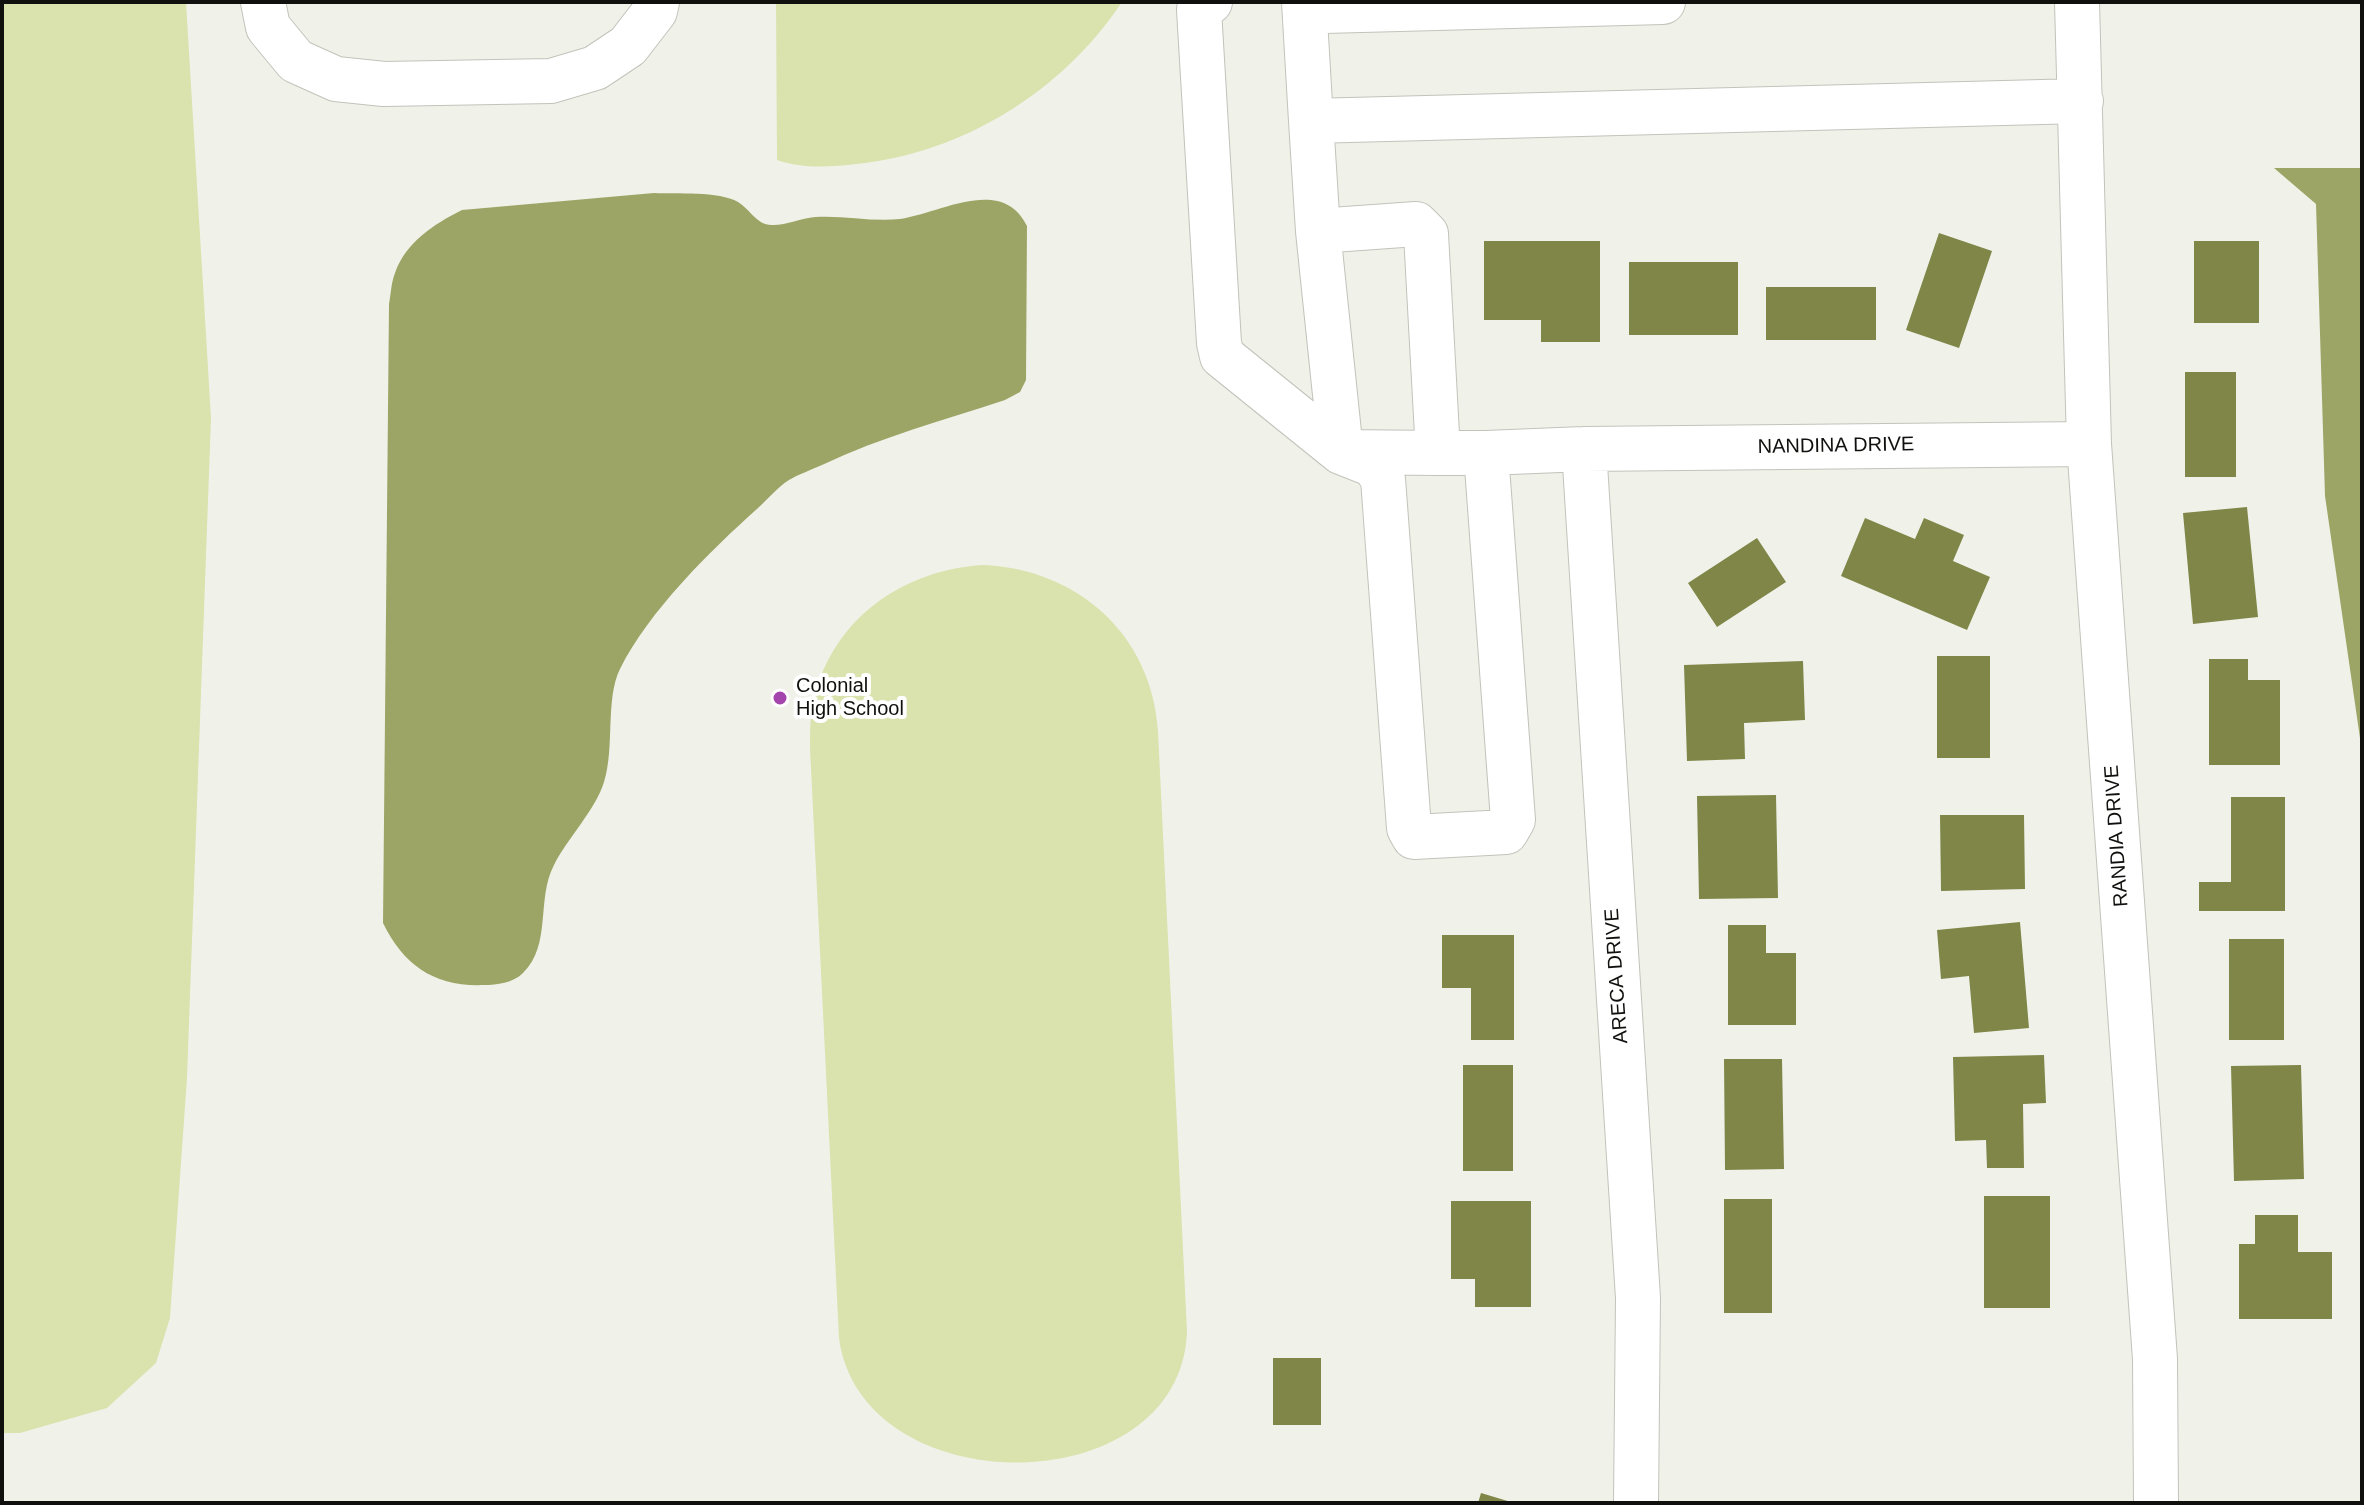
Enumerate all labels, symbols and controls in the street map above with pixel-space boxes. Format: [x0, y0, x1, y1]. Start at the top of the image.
street label: NANDINA DRIVE [1757, 433, 1915, 459]
place label: Colonial High School [796, 674, 904, 721]
marker: Colonial High School [771, 689, 789, 707]
street label: RANDIA DRIVE [2100, 764, 2134, 908]
street label: ARECA DRIVE [1600, 908, 1634, 1044]

